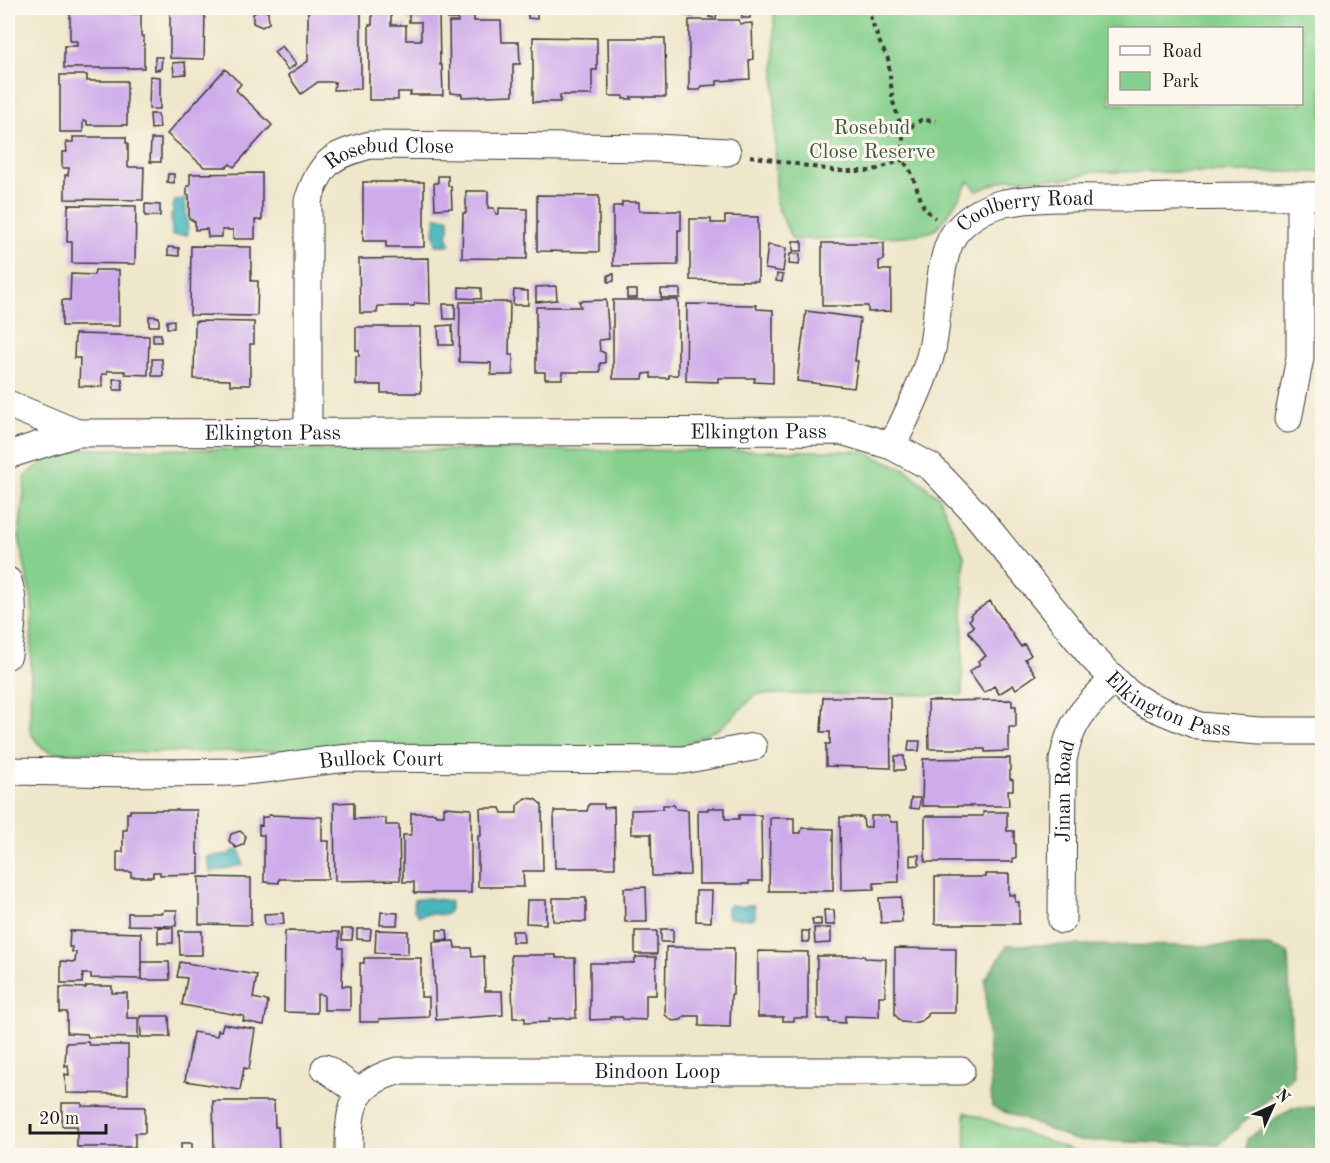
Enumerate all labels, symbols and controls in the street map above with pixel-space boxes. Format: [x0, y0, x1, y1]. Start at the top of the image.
legend [1108, 27, 1303, 105]
text: Road [1162, 43, 1202, 61]
text: Park [1162, 73, 1199, 91]
park label: Rosebud Close Reserve [809, 118, 935, 163]
street label: Rosebud Close [321, 136, 454, 174]
street label: Coolberry Road [953, 189, 1094, 237]
street label: Elkington Pass [690, 422, 827, 443]
street label: Elkington Pass [204, 423, 341, 445]
street label: Elkington Pass [1101, 668, 1231, 741]
street label: Jinan Road [1053, 738, 1079, 842]
street label: Bullock Court [318, 749, 444, 773]
street label: Bindoon Loop [594, 1062, 720, 1083]
north arrow [1243, 1076, 1303, 1136]
text: N [1272, 1087, 1293, 1107]
scale bar [30, 1097, 106, 1135]
text: 20 m [39, 1110, 79, 1128]

